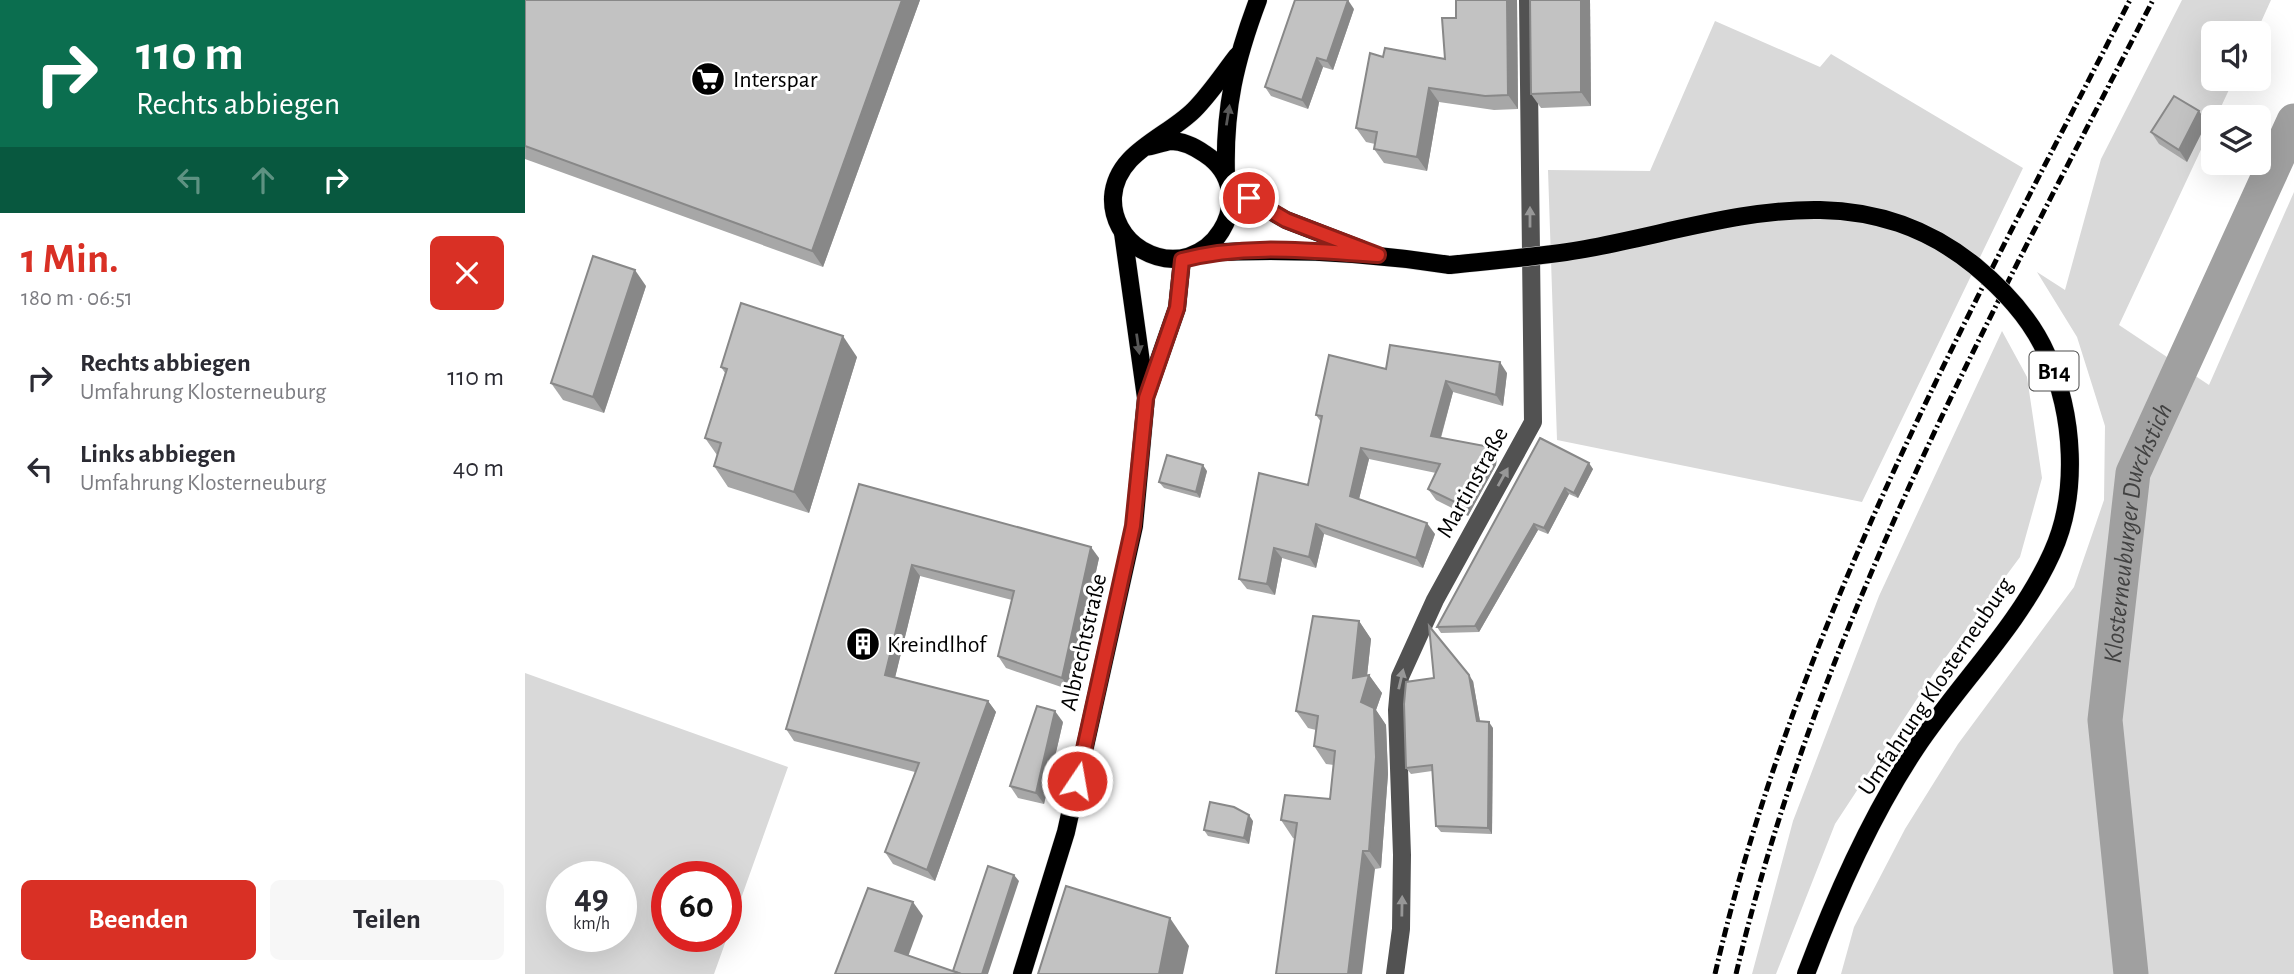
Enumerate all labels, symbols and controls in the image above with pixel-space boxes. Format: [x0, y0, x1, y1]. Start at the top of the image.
map controls [2201, 21, 2271, 175]
button: sound [2201, 21, 2271, 91]
icon: right [21, 28, 112, 119]
text: 110 m [136, 30, 244, 79]
supermarket icon: Interspar [689, 60, 727, 98]
place label: Interspar [733, 68, 818, 92]
text: Rechts abbiegen [136, 88, 340, 120]
one-way arrow [1223, 104, 1234, 126]
button: layers [2201, 105, 2271, 175]
icon: left [171, 161, 209, 199]
icon: ahead [244, 161, 282, 199]
icon: right [317, 161, 355, 199]
pin [1219, 168, 1279, 228]
icon: arrive [1230, 179, 1268, 217]
one-way arrow [1524, 206, 1536, 228]
button: close [430, 236, 504, 310]
text: 1 Min. [21, 238, 119, 280]
text: 180 m · 06:51 [21, 287, 133, 310]
one-way arrow [1133, 333, 1144, 355]
text: Rechts abbiegen [80, 350, 251, 376]
road number: B14 [2029, 352, 2079, 390]
icon: right [21, 359, 59, 397]
text: 110 m [447, 364, 504, 390]
text: Umfahrung Klosterneuburg [80, 381, 326, 404]
water label: Klosterneuburger Durchstich [2100, 399, 2177, 665]
street label: Martinstraße [1433, 423, 1513, 542]
text: Links abbiegen [80, 441, 236, 467]
icon: left [21, 450, 59, 488]
text: 40 m [453, 455, 504, 481]
one-way arrow [1497, 467, 1509, 486]
text: Umfahrung Klosterneuburg [80, 472, 326, 495]
street label: Albrechtstraße [1057, 572, 1111, 713]
street label: Umfahrung Klosterneuburg [1854, 573, 2018, 800]
building icon: Kreindlhof [844, 625, 882, 663]
place label: Kreindlhof [887, 633, 988, 657]
one-way arrow [1396, 668, 1407, 690]
position arrow [1040, 744, 1114, 818]
speed limit sign: 60 [651, 861, 742, 952]
button: Beenden [21, 880, 256, 960]
button: Teilen [270, 880, 504, 960]
text: 49 [574, 880, 609, 915]
one-way arrow [1396, 895, 1407, 917]
text: km/h [573, 915, 610, 933]

